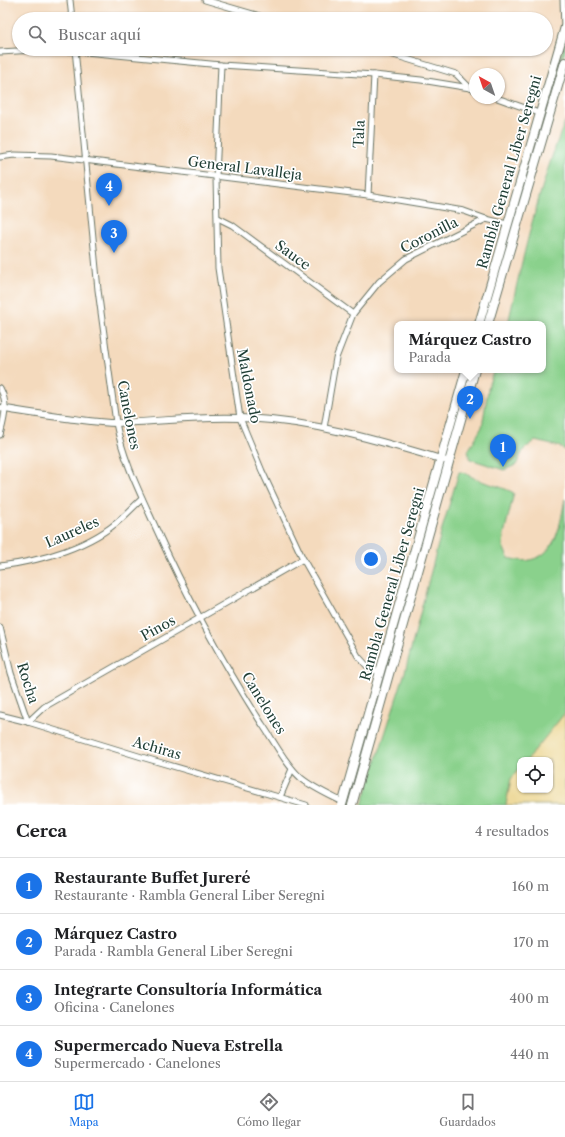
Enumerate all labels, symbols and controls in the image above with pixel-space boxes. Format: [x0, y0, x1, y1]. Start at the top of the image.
search box [12, 12, 553, 56]
icon: search [26, 23, 48, 45]
text: Buscar aquí [58, 25, 141, 44]
north arrow [469, 68, 505, 104]
street label: Rambla General Liber Seregni [473, 73, 545, 271]
street label: Tala [349, 119, 369, 148]
street label: General Lavalleja [187, 152, 304, 184]
pin: 4 [96, 173, 122, 206]
street label: Coronilla [397, 213, 461, 257]
pin: 3 [101, 220, 127, 253]
street label: Sauce [272, 236, 314, 274]
popup [394, 321, 546, 373]
text: Márquez Castro [409, 330, 532, 349]
street label: Maldonado [233, 347, 265, 425]
text: Parada [409, 349, 451, 365]
street label: Canelones [113, 379, 145, 451]
pin: 2 [457, 386, 483, 419]
pin: 1 [490, 434, 516, 467]
street label: Rambla General Liber Seregni [356, 485, 428, 683]
street label: Laureles [42, 512, 102, 552]
your location [361, 549, 381, 569]
street label: Pinos [137, 611, 179, 645]
street label: Rocha [13, 660, 43, 706]
street label: Canelones [238, 668, 290, 738]
street label: Achiras [130, 732, 183, 764]
map controls [517, 757, 553, 793]
button: locate [517, 757, 553, 793]
text: Cerca [16, 821, 67, 841]
text: 4 resultados [475, 823, 549, 839]
text: Restaurante Buffet Jureré [54, 868, 250, 887]
text: 1 [26, 878, 32, 894]
text: 160 m [512, 878, 549, 894]
text: Restaurante · Rambla General Liber Seregni [54, 887, 325, 903]
text: Márquez Castro [54, 924, 177, 943]
text: 2 [25, 934, 33, 950]
text: 170 m [513, 934, 549, 950]
text: Parada · Rambla General Liber Seregni [54, 943, 293, 959]
text: Integrarte Consultoría Informática [54, 980, 322, 999]
text: 3 [25, 990, 33, 1006]
text: 400 m [509, 990, 549, 1006]
text: Oficina · Canelones [54, 999, 174, 1015]
text: Supermercado Nueva Estrella [54, 1036, 283, 1055]
text: 4 [25, 1046, 33, 1062]
text: 440 m [510, 1046, 549, 1062]
text: Supermercado · Canelones [54, 1055, 221, 1071]
tab: Mapa [69, 1091, 99, 1129]
tab: Cómo llegar [237, 1091, 301, 1129]
tab: Guardados [439, 1091, 496, 1129]

